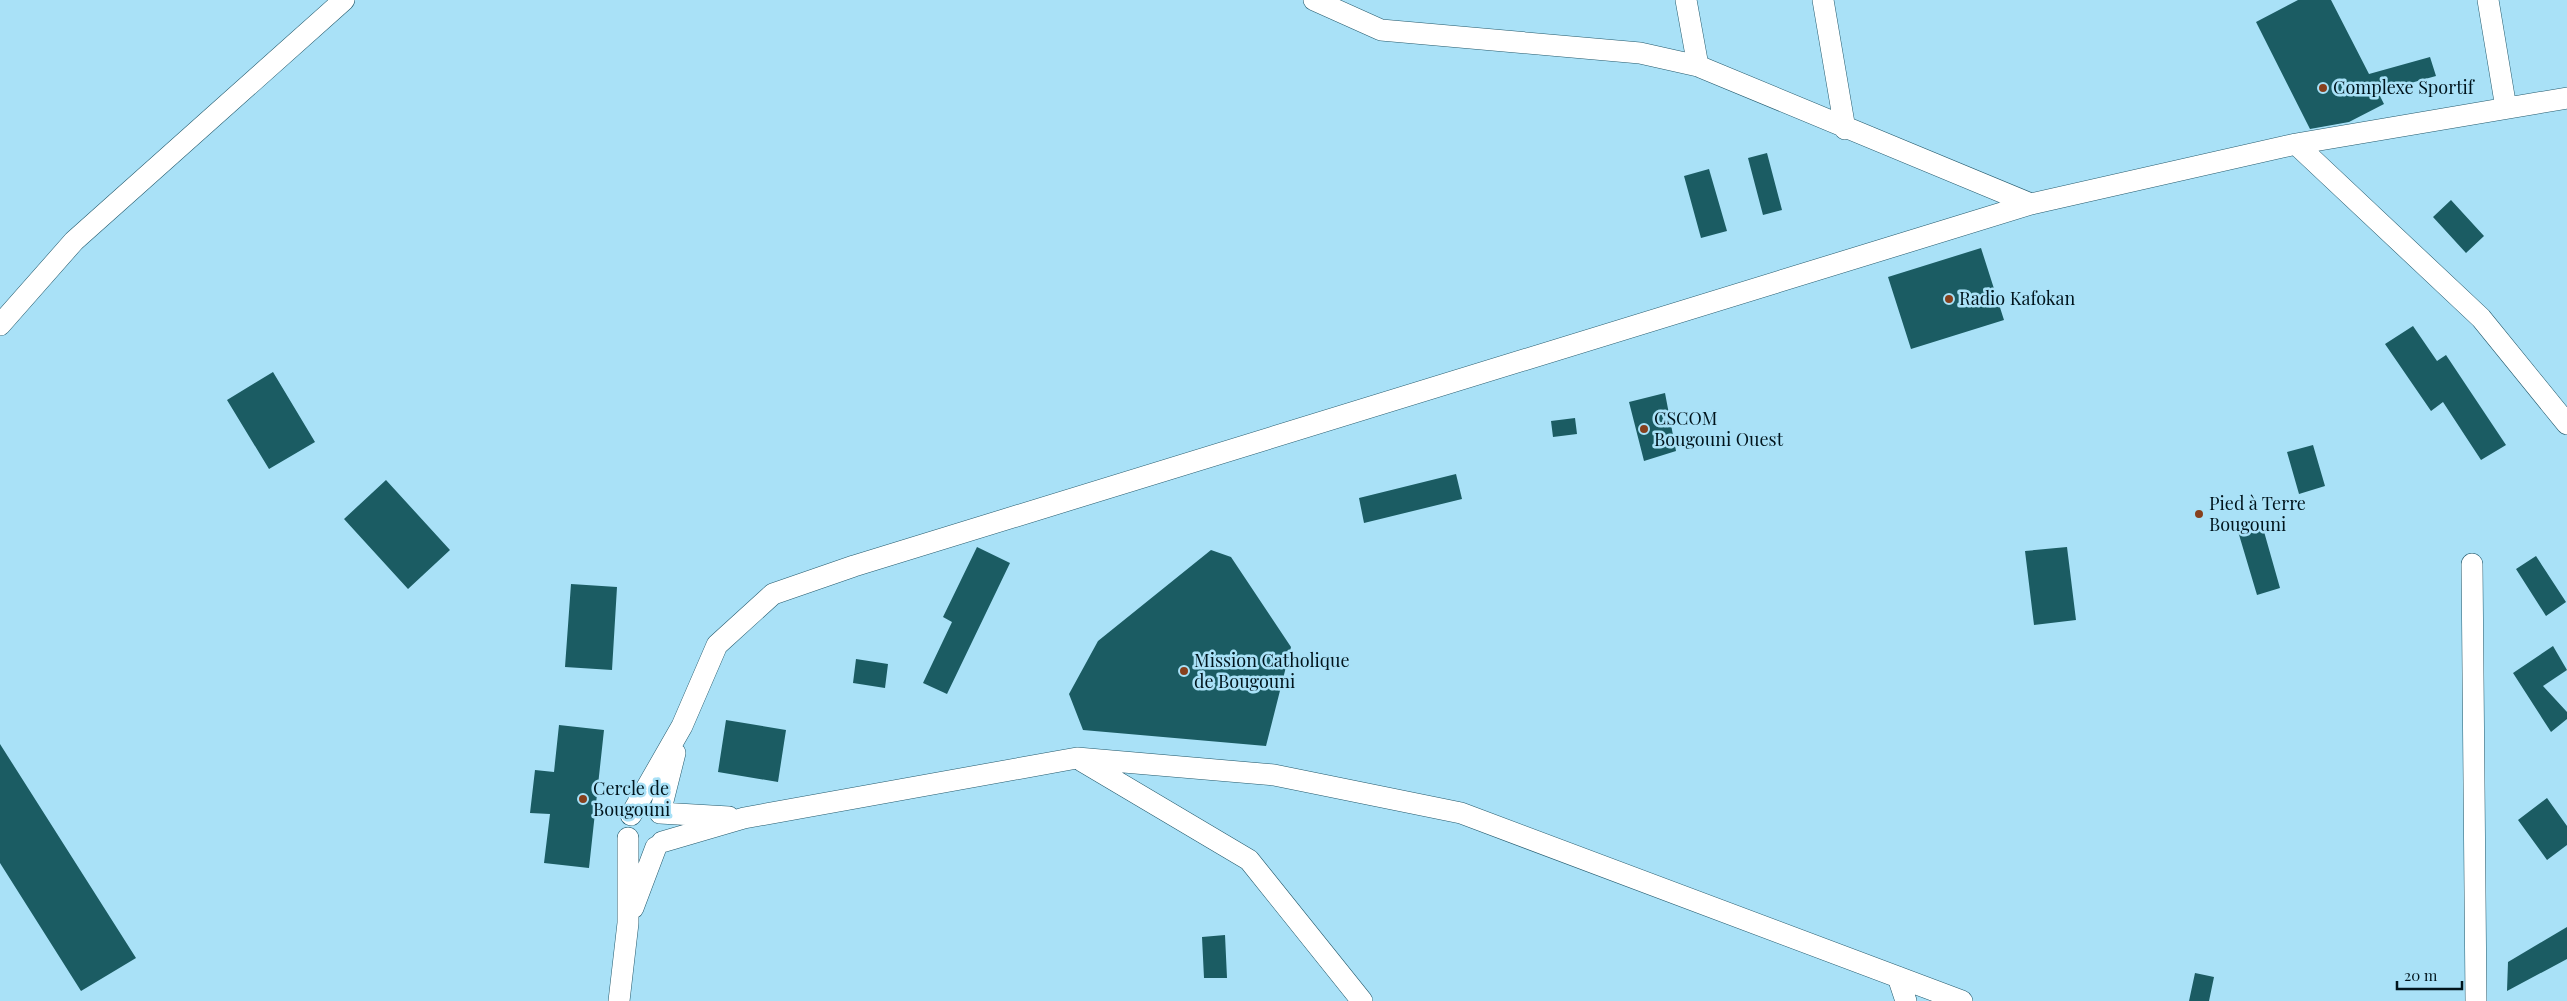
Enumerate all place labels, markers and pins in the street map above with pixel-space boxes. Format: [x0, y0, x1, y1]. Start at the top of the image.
place label: Complexe Sportif [2333, 75, 2476, 99]
marker: Complexe Sportif [2317, 82, 2329, 94]
place label: Radio Kafokan [1959, 286, 2075, 310]
marker: Radio Kafokan [1943, 293, 1955, 305]
place label: CSCOM Bougouni Ouest [1654, 406, 1784, 451]
marker: CSCOM Bougouni Ouest [1638, 423, 1650, 435]
place label: Pied à Terre Bougouni [2209, 491, 2306, 536]
marker: Pied à Terre Bougouni [2193, 508, 2205, 520]
place label: Mission Catholique de Bougouni [1194, 648, 1350, 693]
marker: Mission Catholique de Bougouni [1178, 665, 1190, 677]
place label: Cercle de Bougouni [593, 776, 670, 821]
marker: Cercle de Bougouni [577, 793, 589, 805]

